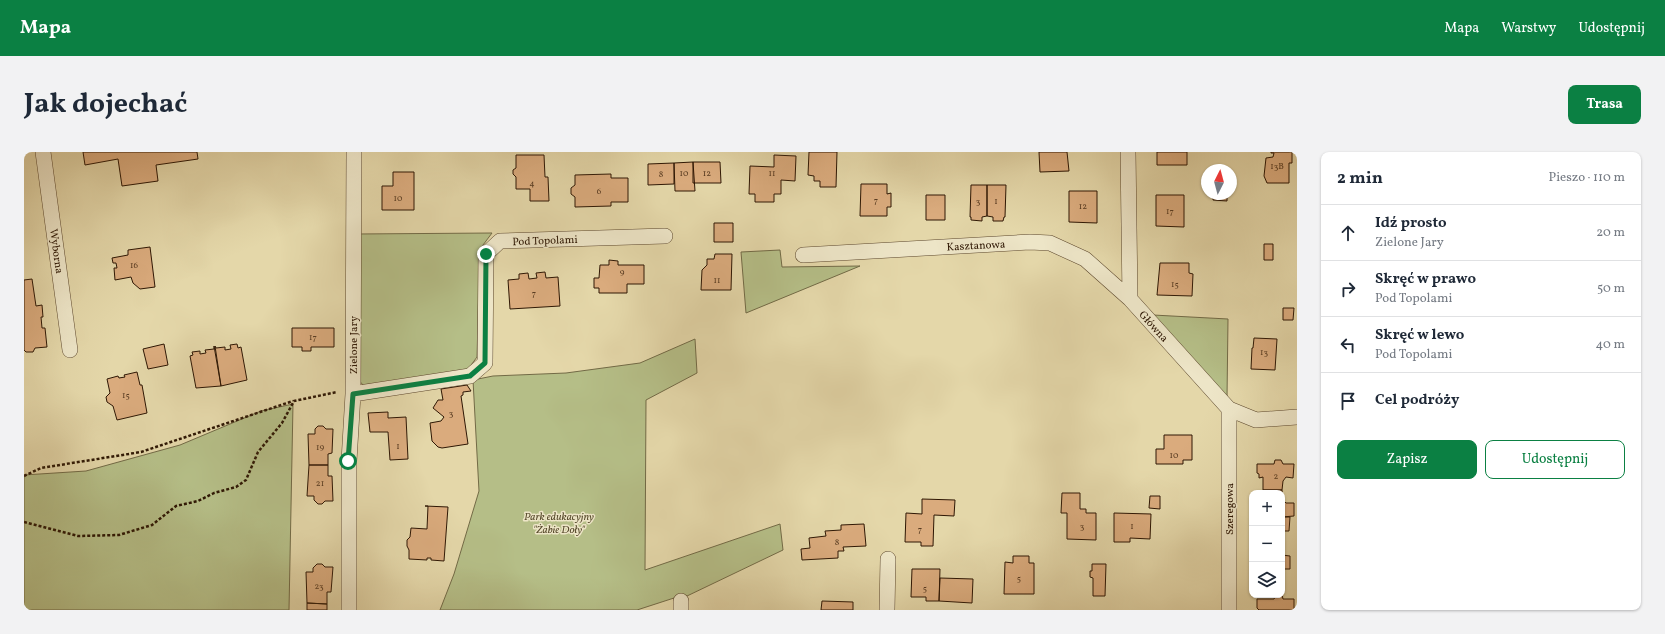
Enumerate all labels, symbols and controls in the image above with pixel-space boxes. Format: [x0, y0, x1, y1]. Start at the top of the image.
text: Mapa [20, 15, 71, 41]
text: Mapa [1444, 19, 1479, 38]
text: Warstwy [1501, 19, 1556, 38]
text: Udostępnij [1578, 19, 1645, 38]
text: Jak dojechać [24, 85, 187, 124]
button: Trasa [1568, 85, 1641, 124]
house number: 13B [1270, 160, 1284, 173]
north arrow [1201, 164, 1237, 200]
house number: 10 [680, 167, 689, 180]
house number: 12 [703, 167, 711, 180]
house number: 11 [769, 167, 775, 180]
text: 2 min [1337, 167, 1383, 190]
house number: 8 [659, 168, 664, 181]
text: Pieszo · 110 m [1549, 169, 1625, 187]
house number: 4 [529, 177, 535, 190]
house number: 6 [597, 185, 602, 198]
house number: 10 [394, 192, 403, 205]
house number: 7 [874, 194, 878, 207]
house number: 3 [976, 195, 981, 208]
house number: 1 [994, 195, 998, 208]
house number: 12 [1079, 200, 1087, 213]
house number: 17 [1166, 205, 1174, 218]
text: Idź prosto [1375, 213, 1447, 234]
icon: ahead [1337, 222, 1359, 244]
text: 20 m [1596, 224, 1625, 242]
street label: Wyborna [45, 228, 66, 275]
street label: Pod Topolami [512, 233, 578, 250]
text: Zielone Jary [1375, 234, 1444, 252]
street label: Kasztanowa [946, 237, 1006, 256]
route end [477, 245, 495, 263]
house number: 16 [130, 259, 138, 272]
house number: 9 [620, 266, 625, 279]
text: Skręć w prawo [1375, 269, 1476, 290]
house number: 11 [714, 274, 720, 287]
house number: 15 [1171, 278, 1179, 291]
icon: right [1337, 278, 1359, 300]
text: 50 m [1597, 280, 1625, 298]
house number: 7 [532, 287, 536, 300]
text: Pod Topolami [1375, 290, 1452, 308]
street label: Główna [1135, 308, 1171, 346]
street label: Zielone Jary [347, 316, 362, 374]
text: Skręć w lewo [1375, 325, 1464, 346]
house number: 17 [309, 331, 317, 344]
icon: left [1337, 334, 1359, 356]
text: 40 m [1596, 336, 1625, 354]
house number: 13 [1260, 346, 1268, 359]
text: Pod Topolami [1375, 346, 1452, 364]
house number: 15 [122, 389, 130, 402]
icon: arrive [1337, 390, 1359, 412]
text: Cel podróży [1375, 390, 1459, 411]
house number: 3 [449, 407, 454, 420]
house number: 1 [396, 440, 400, 453]
button: Zapisz [1337, 440, 1477, 479]
button: Udostępnij [1485, 440, 1625, 479]
house number: 19 [316, 441, 324, 454]
house number: 10 [1170, 449, 1179, 462]
route start [339, 452, 357, 470]
house number: 2 [1274, 470, 1279, 483]
house number: 21 [316, 477, 324, 490]
street label: Szeregowa [1223, 482, 1238, 535]
map controls [1249, 490, 1285, 598]
button: + [1249, 490, 1285, 526]
park label: Park edukacyjny "Żabie Doły" [524, 510, 594, 538]
house number: 3 [1080, 520, 1085, 533]
house number: 1 [1130, 520, 1134, 533]
house number: 7 [918, 523, 922, 536]
button: − [1249, 526, 1285, 562]
house number: 8 [835, 536, 840, 549]
button: layers [1249, 562, 1285, 598]
house number: 5 [1017, 572, 1021, 585]
house number: 23 [314, 580, 324, 593]
house number: 5 [923, 582, 927, 595]

